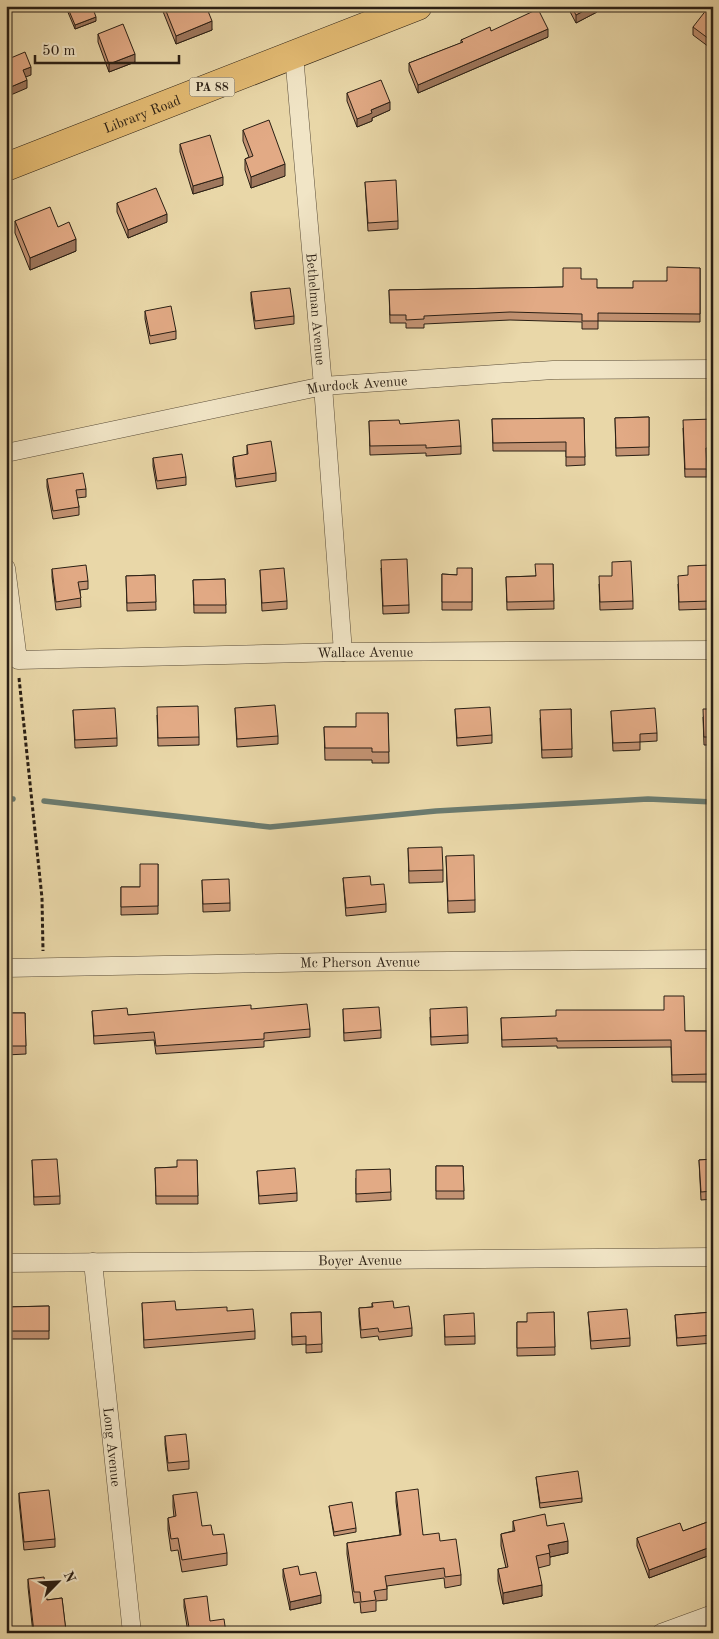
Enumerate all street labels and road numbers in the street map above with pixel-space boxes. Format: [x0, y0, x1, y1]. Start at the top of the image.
road number: PA 88 [190, 77, 234, 96]
street label: Library Road [102, 93, 183, 136]
street label: Bethelman Avenue [303, 252, 327, 366]
street label: Murdock Avenue [306, 374, 408, 397]
street label: Wallace Avenue [317, 646, 413, 661]
street label: Mc Pherson Avenue [300, 955, 420, 971]
street label: Boyer Avenue [318, 1254, 402, 1268]
street label: Long Avenue [100, 1407, 123, 1488]

